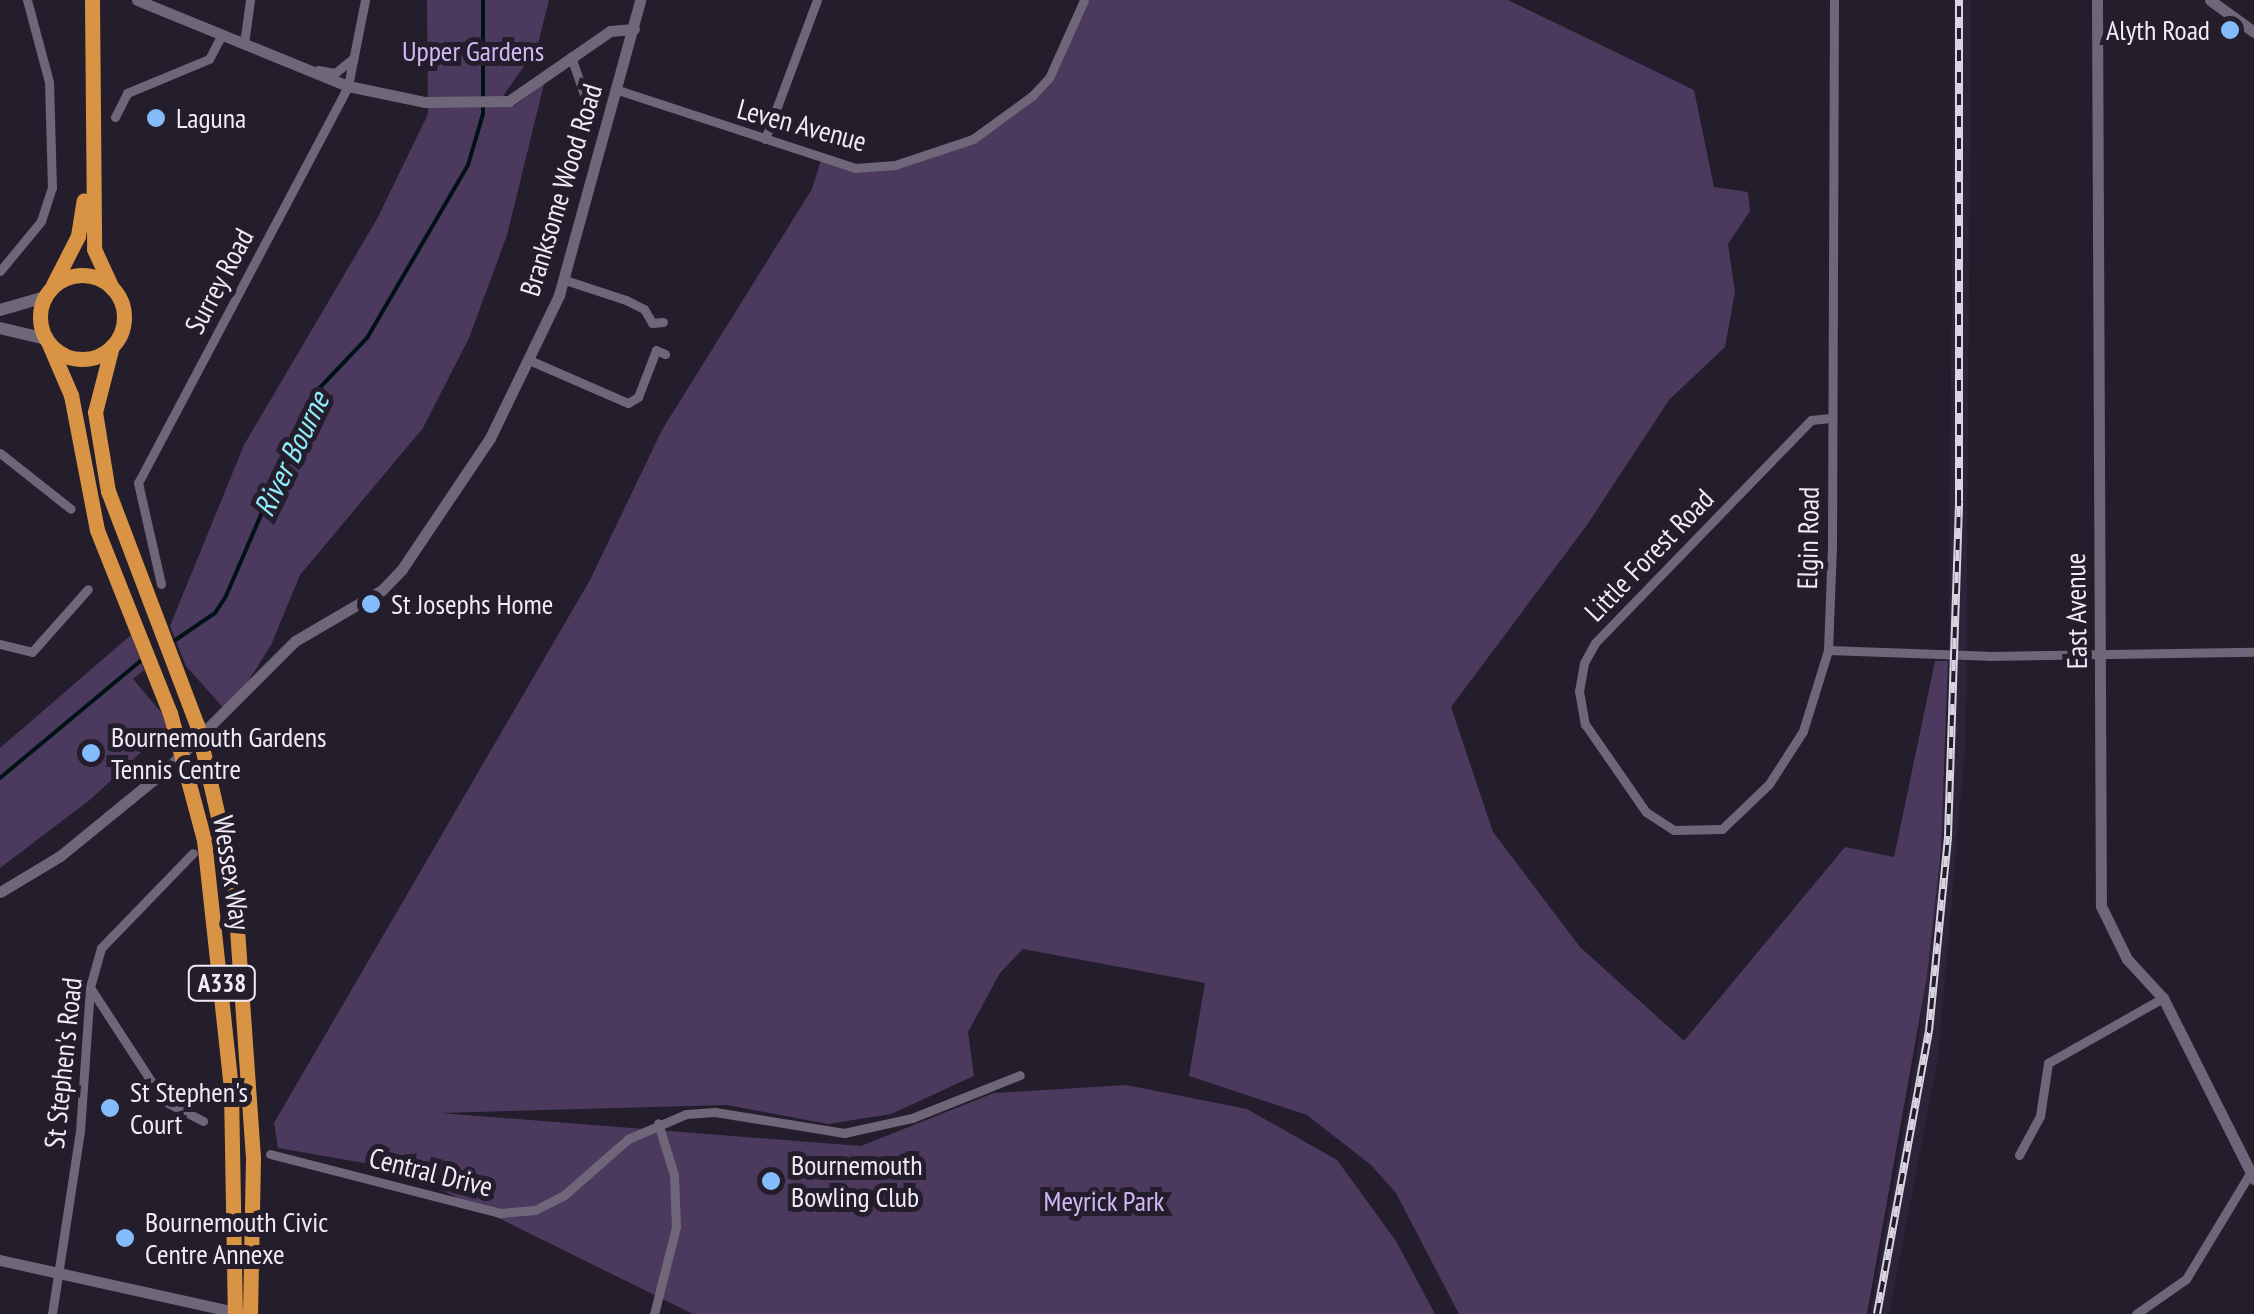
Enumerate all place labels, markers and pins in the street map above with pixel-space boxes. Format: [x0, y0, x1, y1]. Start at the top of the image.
place label: Alyth Road [2106, 13, 2210, 47]
marker: Alyth Road [2219, 19, 2241, 41]
place label: Laguna [176, 101, 246, 135]
marker: Laguna [145, 107, 167, 129]
place label: St Josephs Home [391, 587, 553, 621]
marker: St Josephs Home [360, 593, 382, 615]
place label: Bournemouth Gardens Tennis Centre [111, 720, 326, 786]
marker: Bournemouth Gardens Tennis Centre [80, 742, 102, 764]
place label: St Stephen's Court [130, 1075, 248, 1141]
marker: St Stephen's Court [99, 1097, 121, 1119]
place label: Bournemouth Bowling Club [791, 1148, 922, 1214]
marker: Bournemouth Bowling Club [760, 1170, 782, 1192]
place label: Bournemouth Civic Centre Annexe [145, 1205, 328, 1271]
marker: Bournemouth Civic Centre Annexe [114, 1227, 136, 1249]

